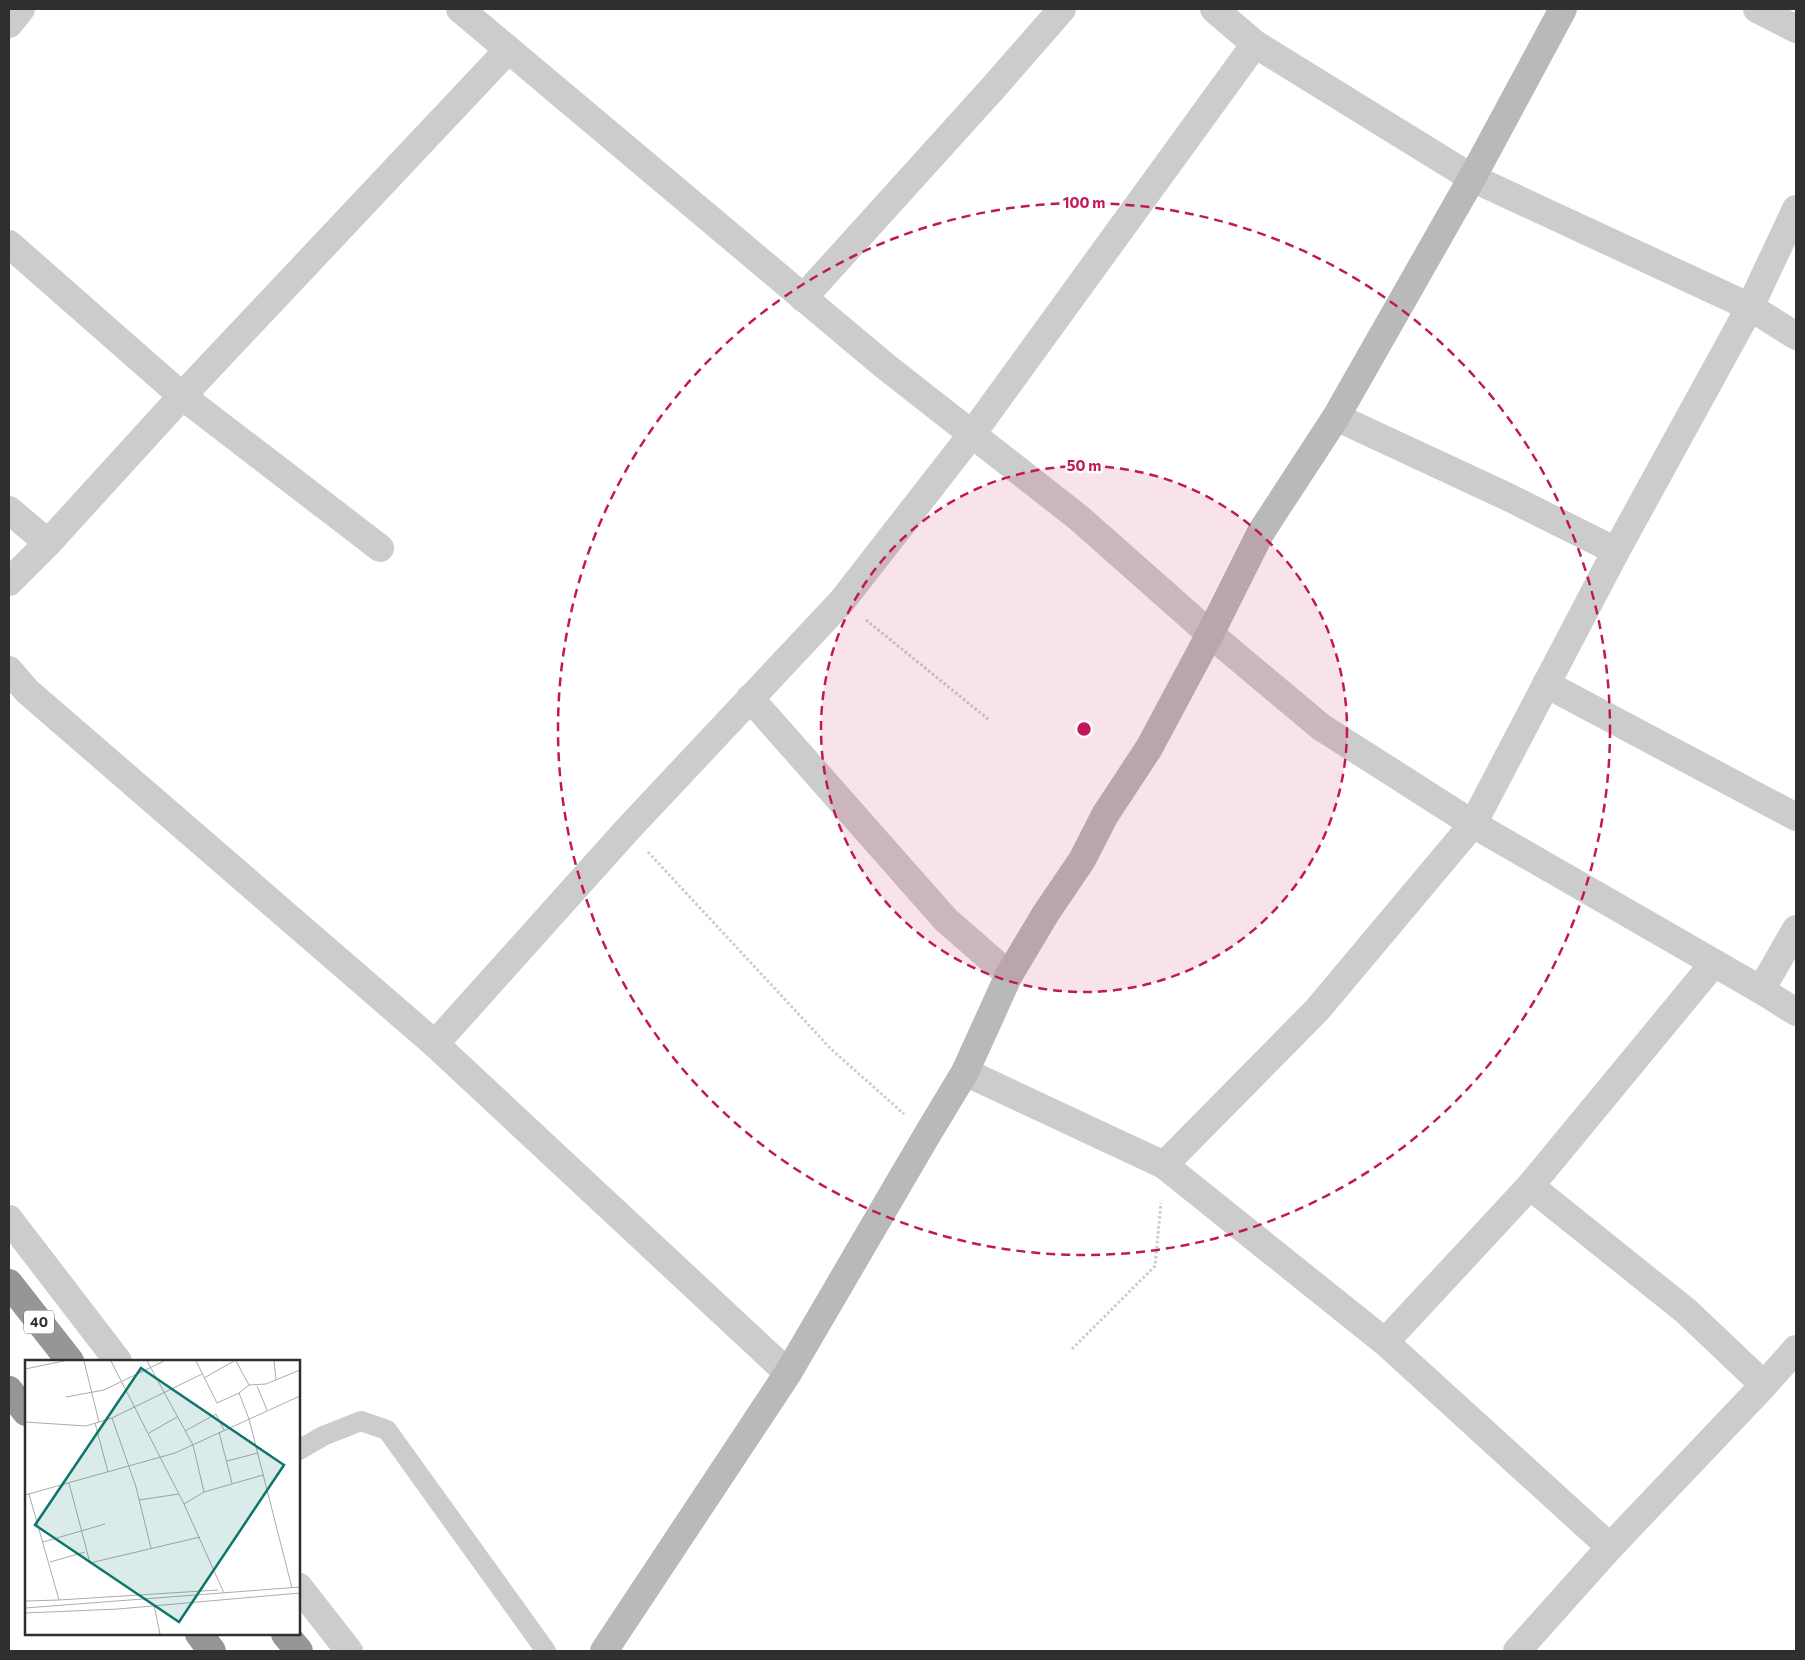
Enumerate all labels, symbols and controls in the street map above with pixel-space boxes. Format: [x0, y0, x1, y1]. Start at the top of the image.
text: 100 m [1063, 193, 1105, 211]
text: 50 m [1067, 456, 1101, 474]
centre of rings [1075, 720, 1093, 738]
road number: 40 [24, 1310, 54, 1334]
inset map [25, 1360, 300, 1635]

